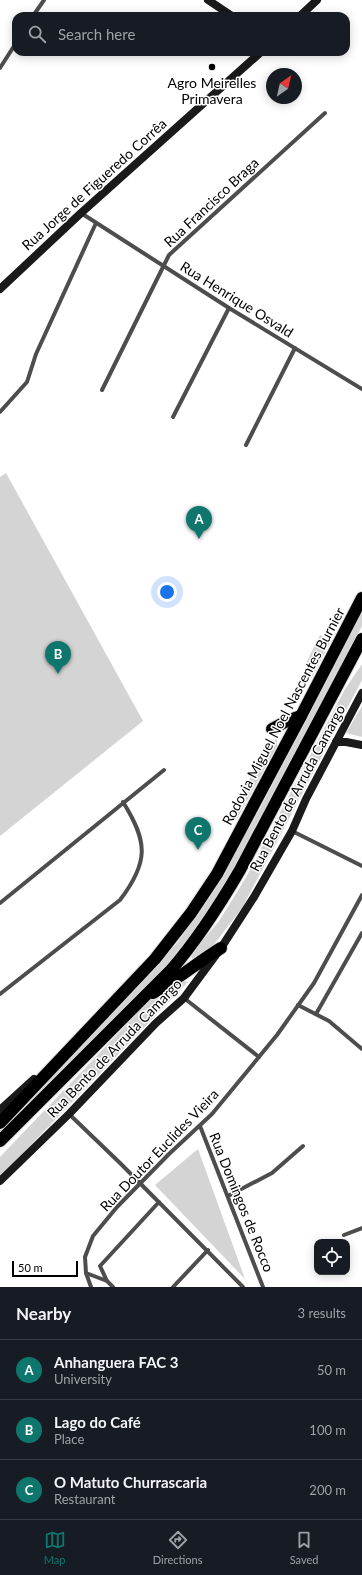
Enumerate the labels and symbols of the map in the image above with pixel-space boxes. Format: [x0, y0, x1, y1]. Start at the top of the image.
marker: Agro Meirelles Primavera [207, 62, 217, 72]
north arrow [266, 68, 302, 104]
place label: Agro Meirelles Primavera [168, 74, 256, 107]
street label: Rua Jorge de Figueredo Corrêa [18, 115, 170, 253]
street label: Rua Francisco Braga [160, 154, 262, 250]
street label: Rua Henrique Osvald [177, 257, 297, 341]
pin: A [186, 506, 212, 539]
your location [157, 582, 177, 602]
street label: Rodovia Miguel Noel Nascentes Burnier [218, 604, 348, 828]
pin: B [45, 641, 71, 674]
street label: Rua Bento de Arruda Camargo [246, 702, 348, 874]
pin: C [185, 817, 211, 850]
street label: Rua Bento de Arruda Camargo [43, 975, 185, 1121]
street label: Rua Doutor Euclides Vieira [96, 1085, 222, 1215]
street label: Rua Domingos de Rocco [206, 1130, 278, 1274]
scale bar [12, 1259, 78, 1278]

